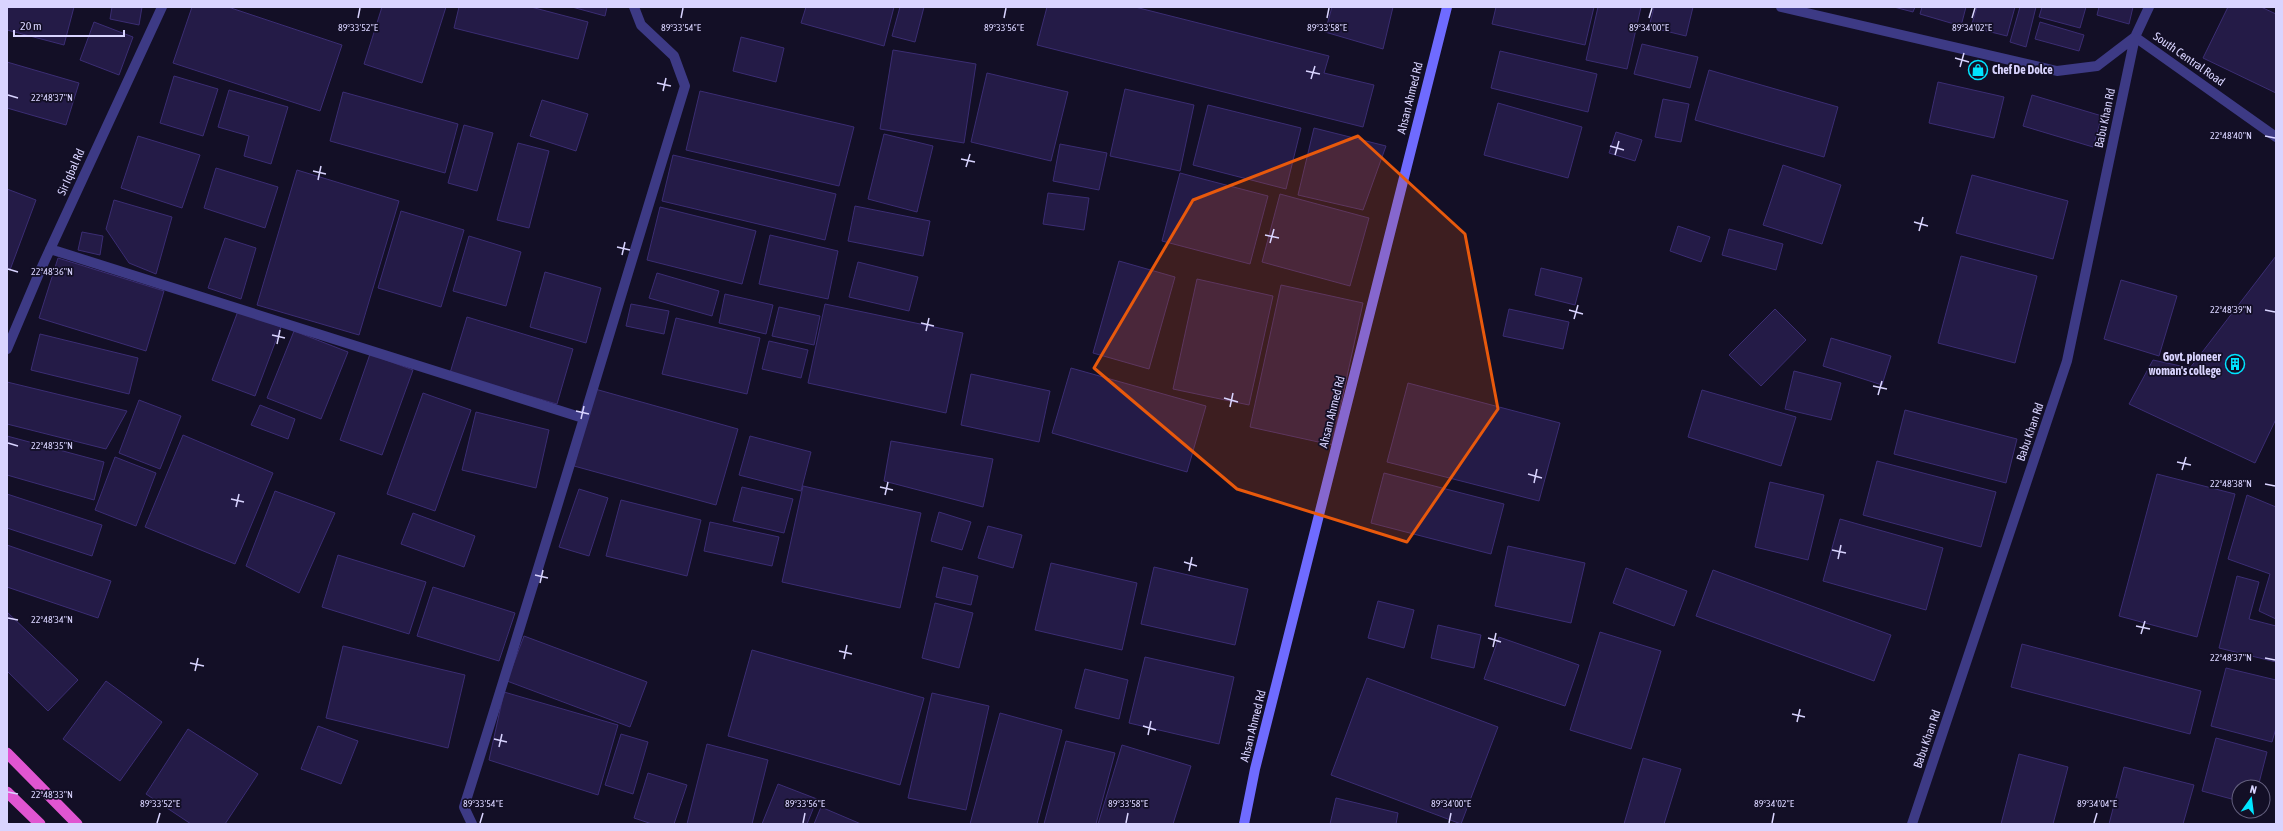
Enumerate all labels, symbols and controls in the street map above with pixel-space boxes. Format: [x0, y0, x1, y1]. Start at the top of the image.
scale bar [14, 12, 124, 38]
text: 20 m [20, 19, 42, 33]
text: 89°33'52"E [338, 22, 379, 33]
text: 89°33'54"E [661, 22, 702, 33]
text: 89°33'56"E [984, 22, 1025, 33]
text: 89°33'58"E [1307, 22, 1348, 33]
text: 89°34'00"E [1629, 22, 1670, 33]
text: 89°34'02"E [1952, 22, 1993, 33]
street label: South Central Road [2151, 29, 2227, 89]
shop icon: Chef De Dolce [1967, 59, 1989, 81]
street label: Ahsan Ahmed Rd [1394, 61, 1426, 135]
place label: Chef De Dolce [1992, 63, 2053, 77]
street label: Babu Khan Rd [2092, 87, 2118, 149]
text: 22°48'37"N [31, 92, 73, 103]
text: 22°48'40"N [2210, 130, 2252, 141]
street label: Sir Iqbal Rd [55, 147, 87, 197]
text: 22°48'36"N [31, 266, 73, 277]
text: 22°48'39"N [2210, 304, 2252, 315]
place label: Govt. pioneer woman's college [2149, 350, 2222, 378]
building icon: Govt. pioneer woman's college [2224, 353, 2246, 375]
street label: Ahsan Ahmed Rd [1316, 375, 1348, 449]
street label: Babu Khan Rd [2013, 401, 2047, 463]
text: 22°48'35"N [31, 440, 73, 451]
text: 22°48'38"N [2210, 478, 2252, 489]
text: 22°48'34"N [31, 614, 73, 625]
text: 22°48'37"N [2210, 652, 2252, 663]
street label: Ahsan Ahmed Rd [1237, 689, 1269, 763]
street label: Babu Khan Rd [1910, 708, 1944, 770]
north arrow [2231, 779, 2271, 819]
text: N [2249, 783, 2258, 796]
text: 22°48'33"N [31, 789, 73, 800]
text: 89°33'52"E [140, 798, 181, 809]
text: 89°33'54"E [463, 798, 504, 809]
text: 89°33'56"E [785, 798, 826, 809]
text: 89°33'58"E [1108, 798, 1149, 809]
text: 89°34'00"E [1431, 798, 1472, 809]
text: 89°34'02"E [1754, 798, 1795, 809]
text: 89°34'04"E [2077, 798, 2118, 809]

